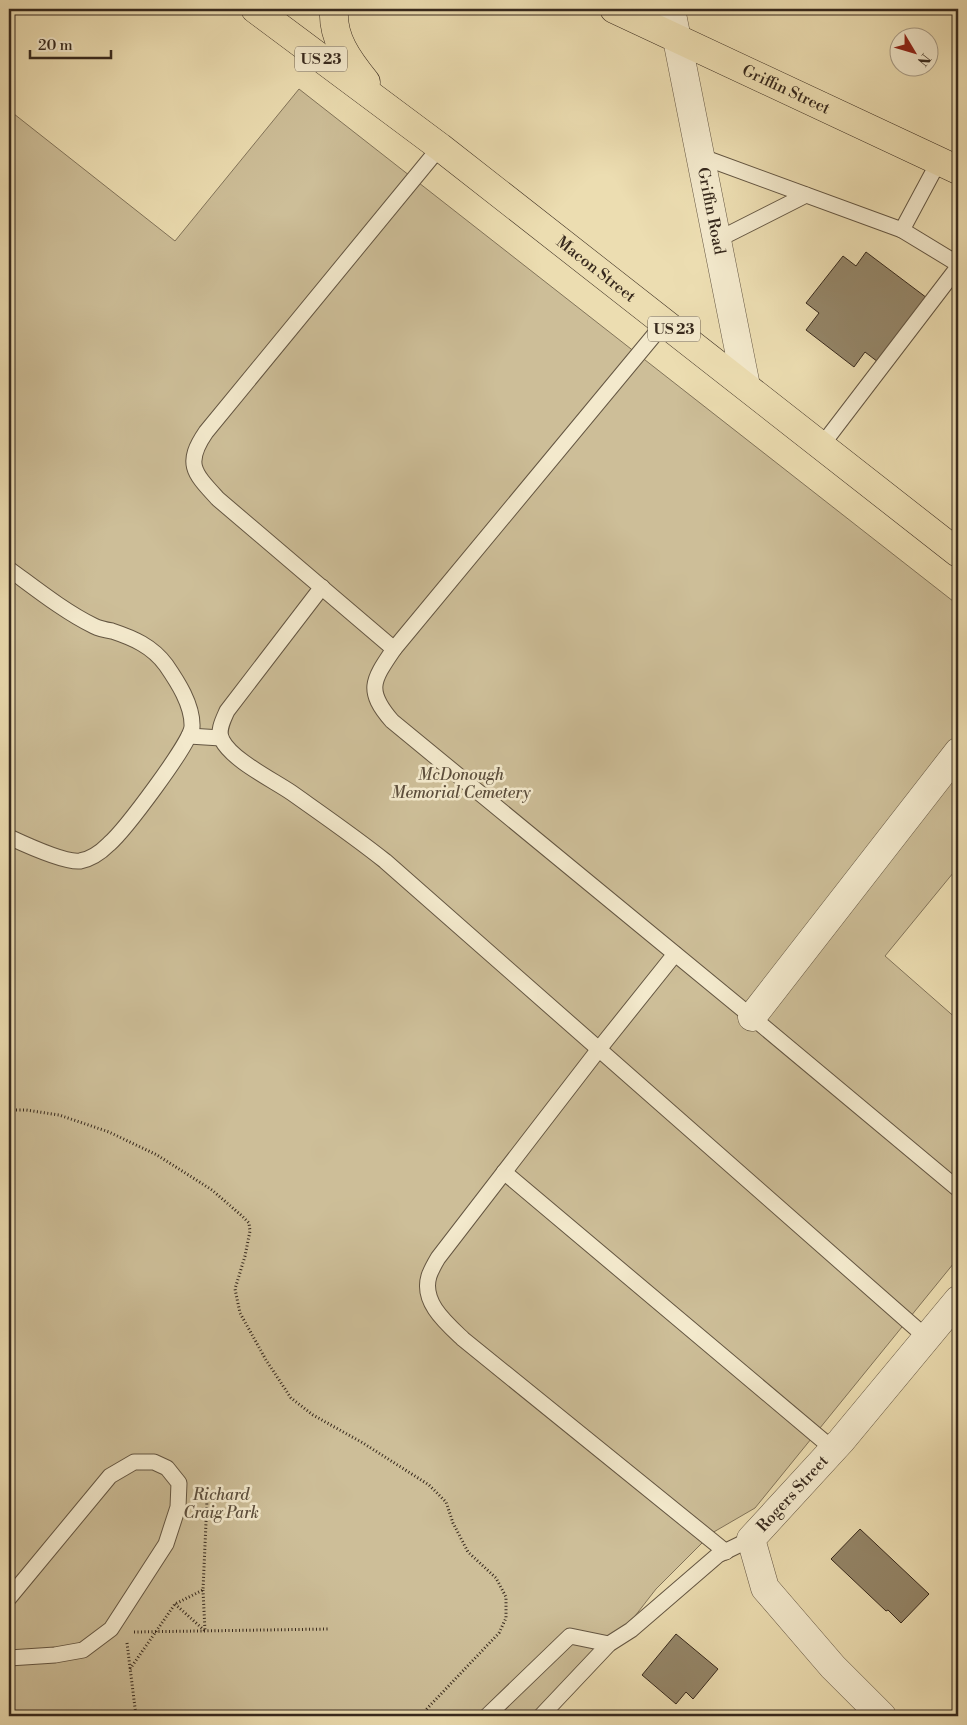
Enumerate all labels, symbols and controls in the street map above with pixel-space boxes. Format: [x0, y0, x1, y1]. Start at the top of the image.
scale bar [30, 28, 111, 60]
north arrow [890, 28, 940, 78]
text: 20 m [38, 36, 73, 55]
road number: US 23 [295, 46, 347, 72]
text: N [913, 49, 934, 69]
street label: Griffin Street [739, 60, 834, 119]
street label: Griffin Road [693, 166, 730, 256]
street label: Macon Street [552, 232, 640, 307]
road number: US 23 [648, 316, 700, 342]
park label: McDonough Memorial Cemetery [391, 765, 531, 803]
street label: Rogers Street [752, 1451, 833, 1536]
park label: Richard Craig Park [183, 1485, 259, 1523]

